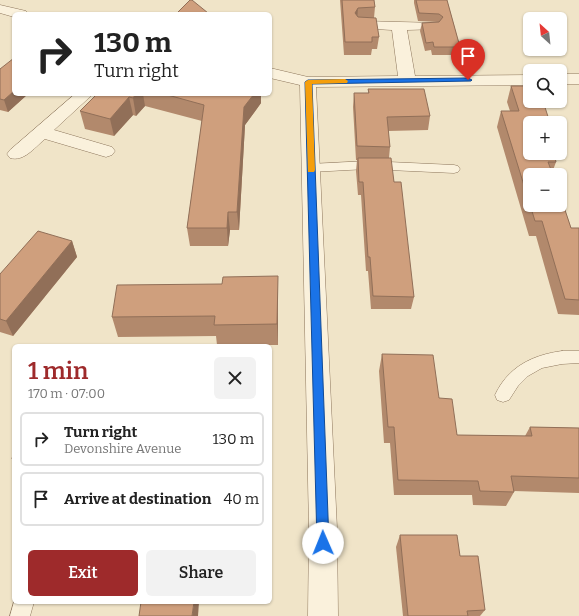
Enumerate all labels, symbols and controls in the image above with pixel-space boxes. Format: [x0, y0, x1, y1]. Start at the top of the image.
north arrow [523, 12, 567, 56]
map controls [523, 12, 567, 212]
text: 130 m [94, 26, 172, 59]
icon: right [28, 28, 80, 80]
pin [451, 39, 485, 80]
icon: arrive [457, 45, 479, 67]
text: Turn right [94, 60, 179, 82]
button: search [523, 64, 567, 108]
button: + [523, 116, 567, 160]
button: − [523, 168, 567, 212]
text: 1 min [28, 357, 88, 385]
button: close [214, 357, 256, 399]
text: 170 m · 07:00 [28, 386, 105, 401]
text: Turn right [64, 423, 137, 441]
icon: right [30, 428, 52, 450]
text: 130 m [212, 430, 254, 448]
text: Devonshire Avenue [64, 441, 181, 456]
icon: arrive [30, 488, 52, 510]
text: Arrive at destination [64, 490, 211, 508]
text: 40 m [223, 490, 259, 508]
position arrow [302, 522, 344, 564]
button: Exit [28, 550, 138, 596]
button: Share [146, 550, 256, 596]

